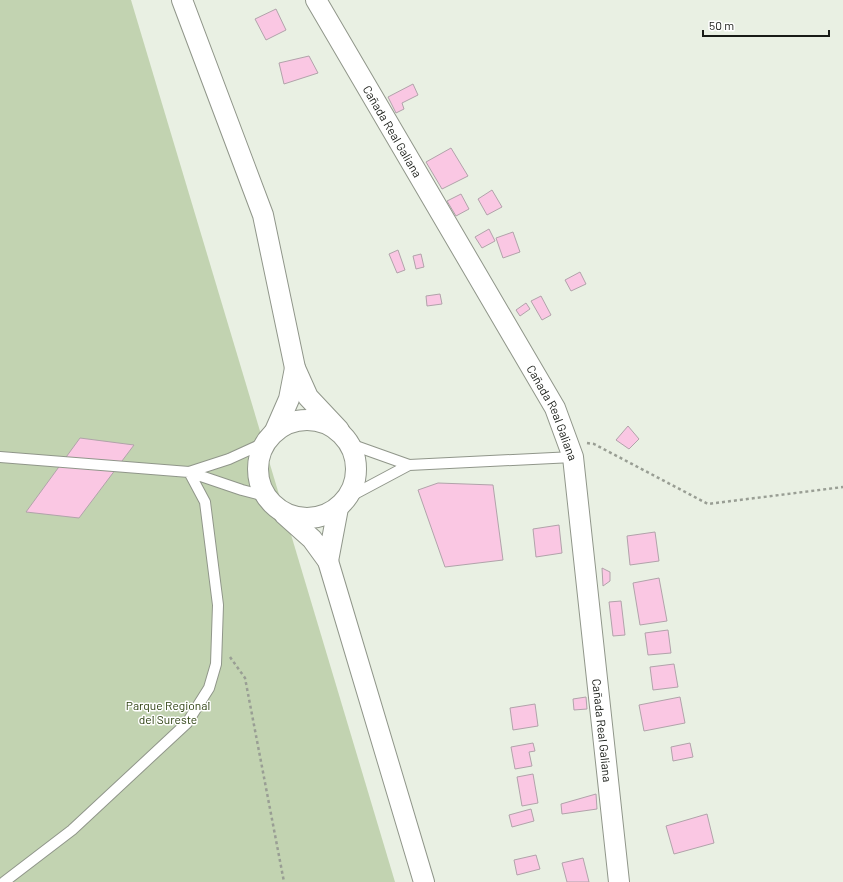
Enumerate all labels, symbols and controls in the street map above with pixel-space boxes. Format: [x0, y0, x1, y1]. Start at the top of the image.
scale bar [703, 12, 829, 38]
text: 50 m [709, 18, 734, 32]
street label: Cañada Real Galiana [360, 83, 425, 180]
street label: Cañada Real Galiana [524, 362, 581, 462]
street label: Cañada Real Galiana [590, 678, 615, 783]
park label: Parque Regional del Sureste [126, 698, 210, 726]

